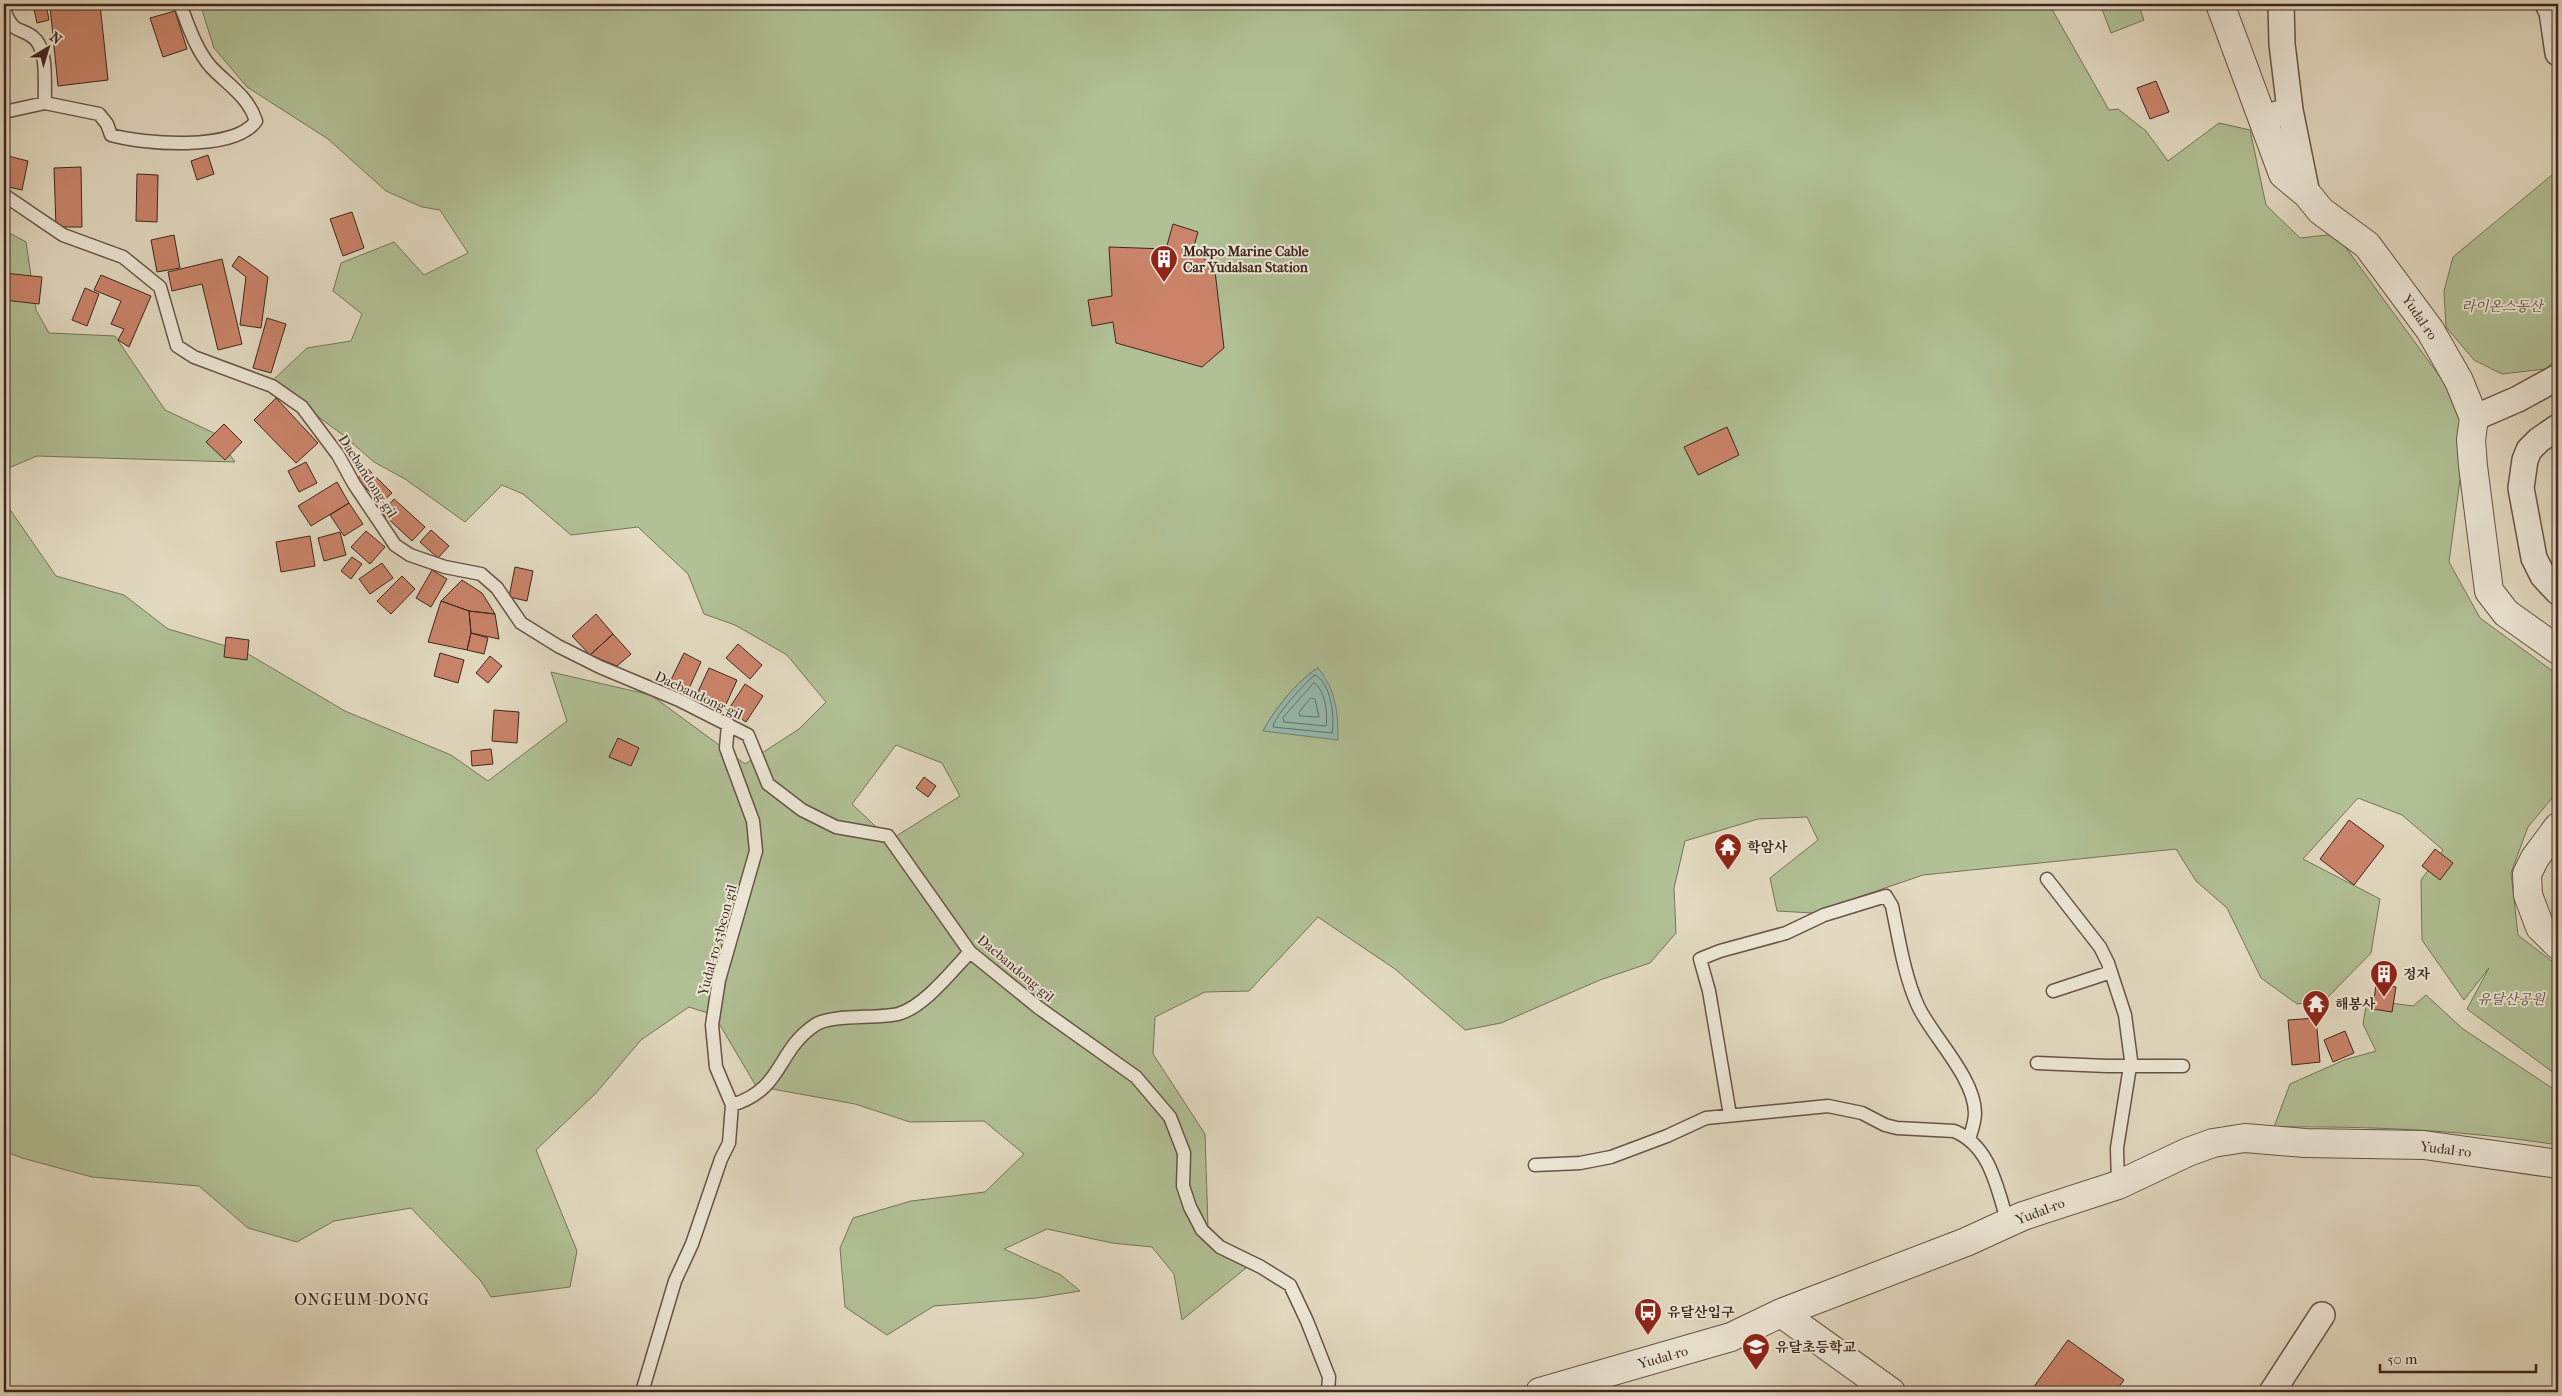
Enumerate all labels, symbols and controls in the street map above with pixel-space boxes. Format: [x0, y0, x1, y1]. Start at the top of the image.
north arrow [22, 22, 72, 72]
text: N [46, 28, 65, 48]
place label: Mokpo Marine Cable Car Yudalsan Station [1182, 243, 1309, 276]
building icon: Mokpo Marine Cable Car Yudalsan Station [1149, 244, 1179, 283]
street label: Yudal-ro [2398, 291, 2441, 343]
park label: 라이온스동산 [2461, 298, 2545, 315]
street label: Daebandong-gil [334, 432, 401, 521]
street label: Daebandong-gil [652, 668, 746, 723]
temple icon: 학암사 [1713, 832, 1743, 871]
place label: 학암사 [1747, 839, 1788, 856]
street label: Yudal-ro 53beon-gil [694, 883, 741, 999]
street label: Daebandong-gil [974, 931, 1058, 1006]
building icon: 정자 [2369, 959, 2399, 998]
place label: 정자 [2403, 966, 2431, 983]
temple icon: 해봉사 [2301, 989, 2331, 1028]
park label: 유달산공원 [2477, 991, 2546, 1008]
place label: 해봉사 [2335, 996, 2376, 1013]
street label: Yudal-ro [2419, 1138, 2472, 1161]
street label: Yudal-ro [2012, 1194, 2067, 1229]
district label: ONGEUM-DONG [294, 1290, 430, 1309]
bus stop icon: 유달산입구 [1633, 1297, 1663, 1336]
place label: 유달산입구 [1667, 1304, 1735, 1321]
school or university icon: 유달초등학교 [1741, 1332, 1771, 1371]
place label: 유달초등학교 [1775, 1339, 1857, 1356]
scale bar [2380, 1341, 2536, 1373]
street label: Yudal-ro [1635, 1342, 1690, 1373]
text: 50 m [2387, 1350, 2418, 1368]

